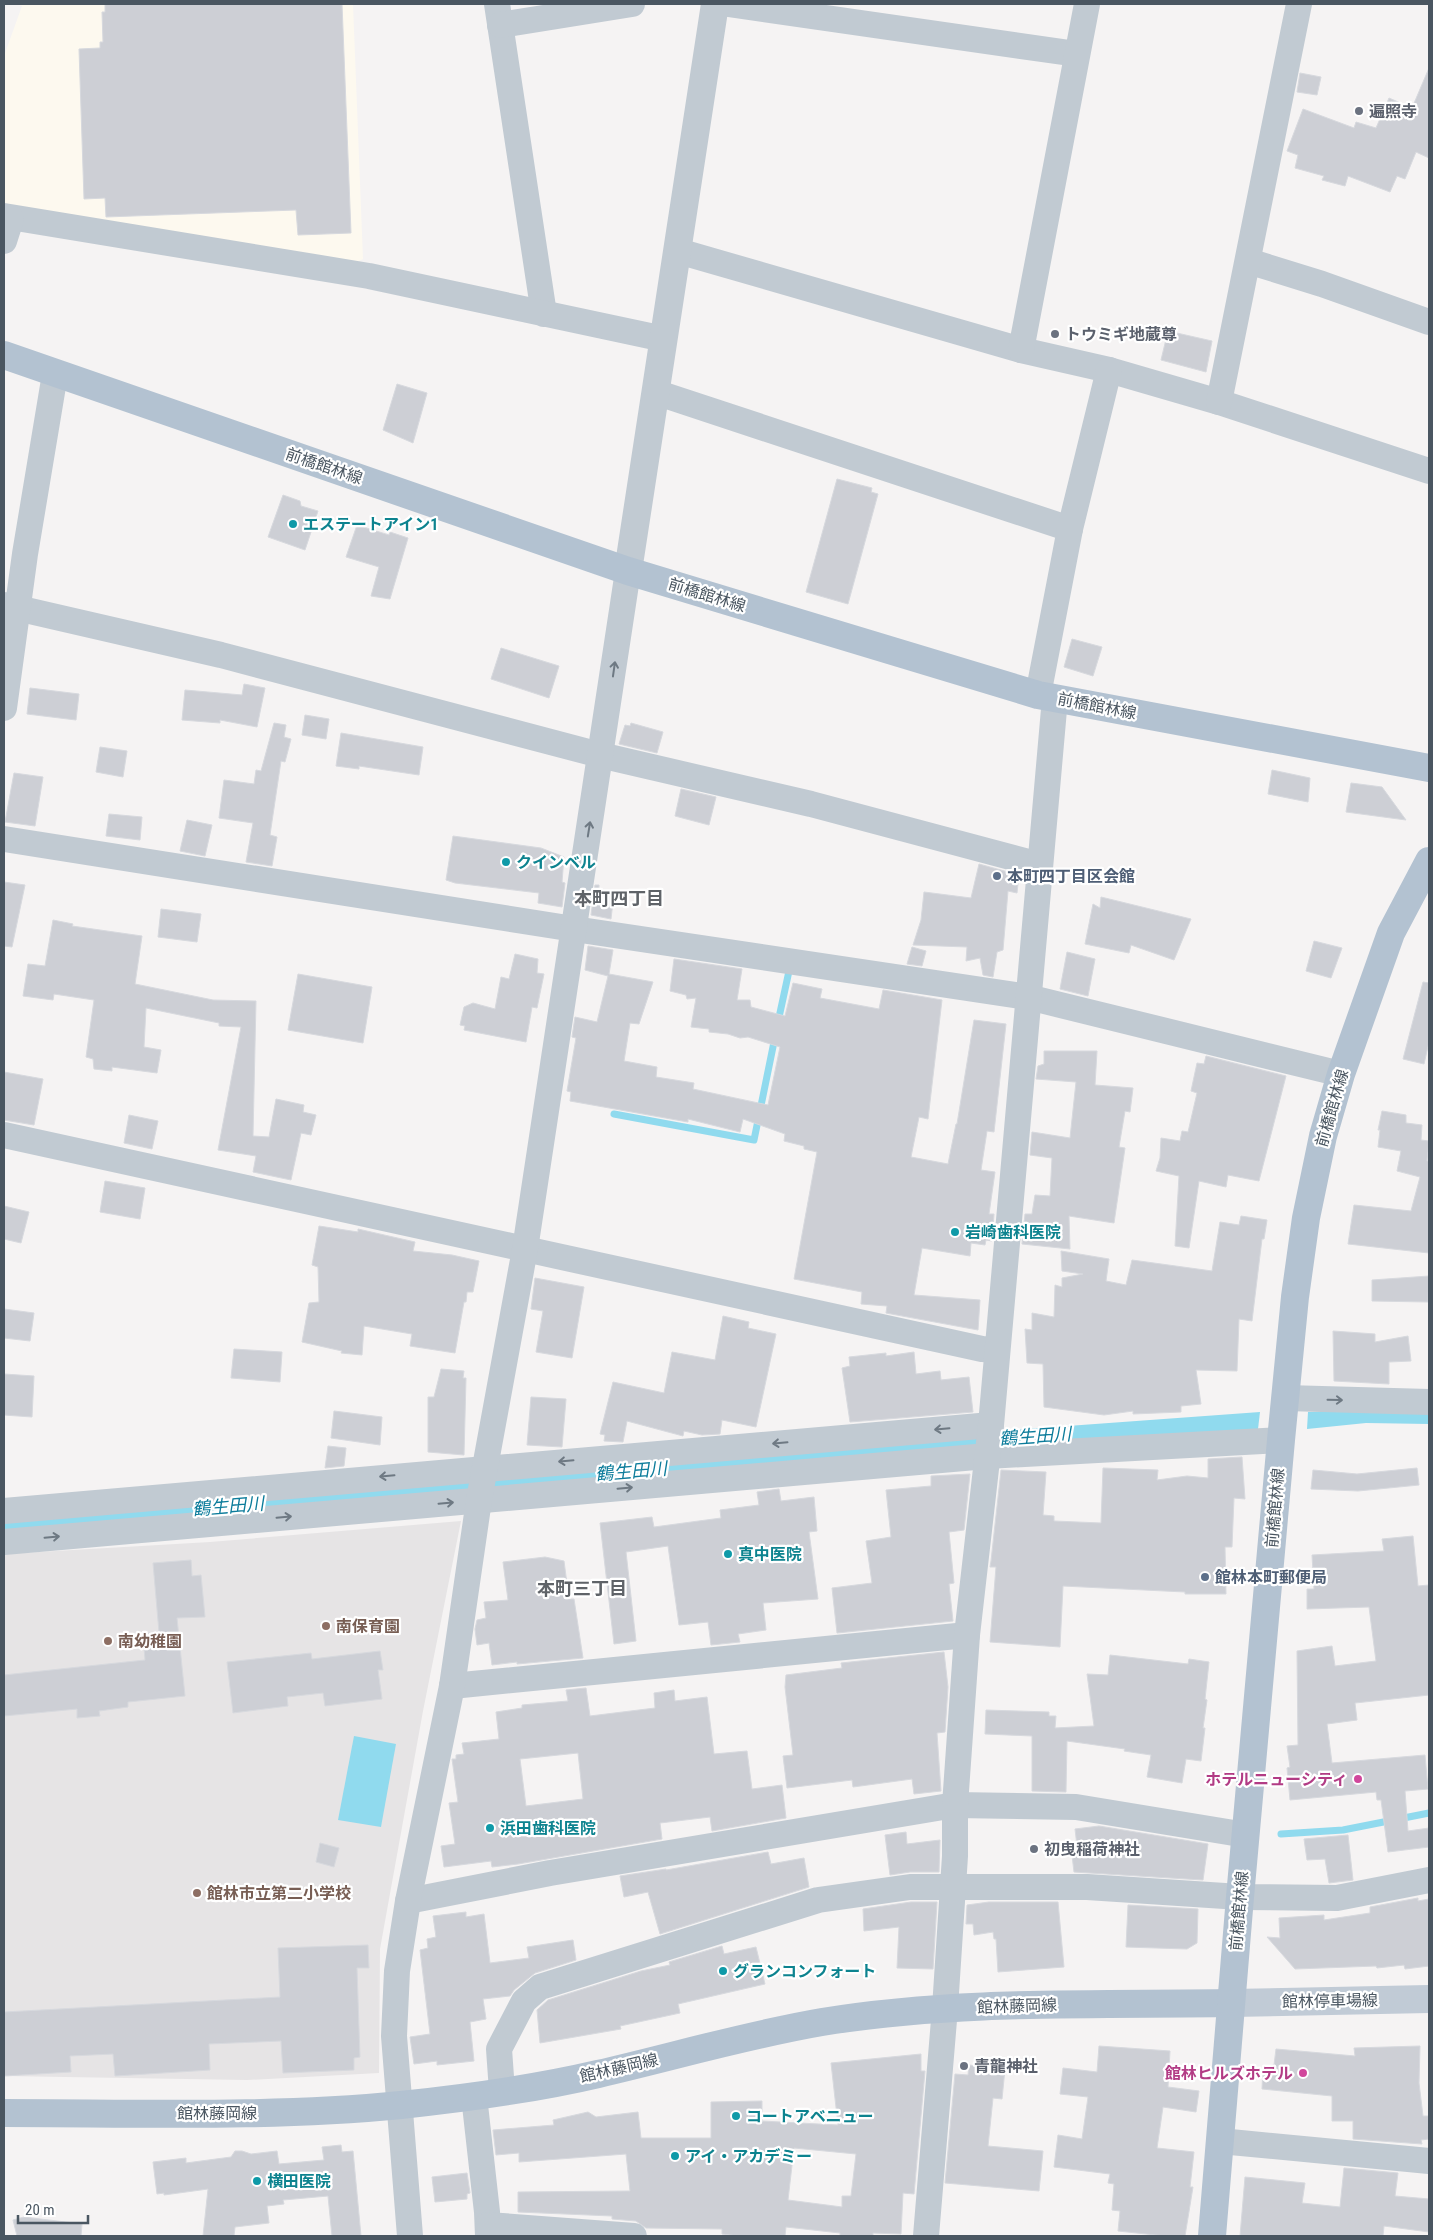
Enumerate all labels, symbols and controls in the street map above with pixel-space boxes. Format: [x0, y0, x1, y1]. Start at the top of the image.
place label: 遍照寺 [1369, 102, 1417, 121]
marker: 遍照寺 [1353, 105, 1365, 117]
place label: トウミギ地蔵尊 [1065, 325, 1177, 344]
marker: トウミギ地蔵尊 [1049, 328, 1061, 340]
street label: 前橋館林線 [283, 444, 365, 488]
place label: エステートアイン1 [303, 515, 438, 534]
marker: エステートアイン1 [287, 518, 299, 530]
street label: 前橋館林線 [666, 574, 748, 616]
one-way arrow [610, 661, 620, 677]
street label: 前橋館林線 [1056, 689, 1138, 723]
one-way arrow [584, 821, 594, 837]
place label: クインベル [516, 853, 596, 872]
marker: クインベル [500, 856, 512, 868]
place label: 本町四丁目区会館 [1007, 867, 1135, 886]
marker: 本町四丁目区会館 [991, 870, 1003, 882]
district label: 本町四丁目 [574, 888, 664, 909]
street label: 前橋館林線 [1312, 1067, 1352, 1149]
place label: 岩崎歯科医院 [965, 1223, 1061, 1242]
marker: 岩崎歯科医院 [949, 1226, 961, 1238]
one-way arrow [1326, 1395, 1343, 1405]
water label: 鶴生田川 [998, 1423, 1074, 1449]
one-way arrow [935, 1424, 951, 1434]
one-way arrow [773, 1438, 789, 1447]
one-way arrow [559, 1456, 575, 1466]
water label: 鶴生田川 [594, 1457, 670, 1485]
street label: 前橋館林線 [1262, 1467, 1288, 1549]
one-way arrow [379, 1472, 395, 1481]
one-way arrow [617, 1483, 633, 1492]
water label: 鶴生田川 [191, 1492, 267, 1520]
one-way arrow [438, 1498, 454, 1508]
one-way arrow [276, 1512, 292, 1522]
one-way arrow [44, 1532, 60, 1542]
place label: 真中医院 [738, 1545, 802, 1564]
marker: 真中医院 [722, 1548, 734, 1560]
place label: 館林本町郵便局 [1215, 1568, 1327, 1587]
marker: 館林本町郵便局 [1199, 1571, 1211, 1583]
district label: 本町三丁目 [537, 1578, 627, 1599]
place label: 南保育園 [336, 1617, 400, 1636]
marker: 南保育園 [320, 1620, 332, 1632]
place label: 南幼稚園 [118, 1632, 182, 1651]
marker: 南幼稚園 [102, 1635, 114, 1647]
place label: ホテルニューシティ [1205, 1770, 1348, 1789]
marker: ホテルニューシティ [1352, 1773, 1364, 1785]
place label: 浜田歯科医院 [500, 1819, 596, 1838]
marker: 浜田歯科医院 [484, 1822, 496, 1834]
place label: 初曳稲荷神社 [1044, 1840, 1140, 1859]
marker: 初曳稲荷神社 [1028, 1843, 1040, 1855]
street label: 前橋館林線 [1226, 1870, 1252, 1952]
place label: 館林市立第二小学校 [207, 1884, 351, 1903]
marker: 館林市立第二小学校 [191, 1887, 203, 1899]
place label: グランコンフォート [733, 1962, 877, 1981]
marker: グランコンフォート [717, 1965, 729, 1977]
street label: 館林停車場線 [1282, 1991, 1378, 2011]
street label: 館林藤岡線 [977, 1995, 1057, 2017]
street label: 館林藤岡線 [578, 2050, 660, 2086]
place label: 青龍神社 [974, 2057, 1038, 2076]
marker: 青龍神社 [958, 2060, 970, 2072]
place label: 館林ヒルズホテル [1165, 2064, 1293, 2083]
marker: 館林ヒルズホテル [1297, 2067, 1309, 2079]
street label: 館林藤岡線 [177, 2104, 257, 2123]
place label: コートアベニュー [746, 2107, 874, 2126]
marker: コートアベニュー [730, 2110, 742, 2122]
place label: アイ・アカデミー [685, 2147, 812, 2166]
marker: アイ・アカデミー [669, 2150, 681, 2162]
place label: 横田医院 [267, 2172, 331, 2191]
marker: 横田医院 [251, 2175, 263, 2187]
scale bar [18, 2192, 88, 2224]
text: 20 m [25, 2201, 55, 2219]

